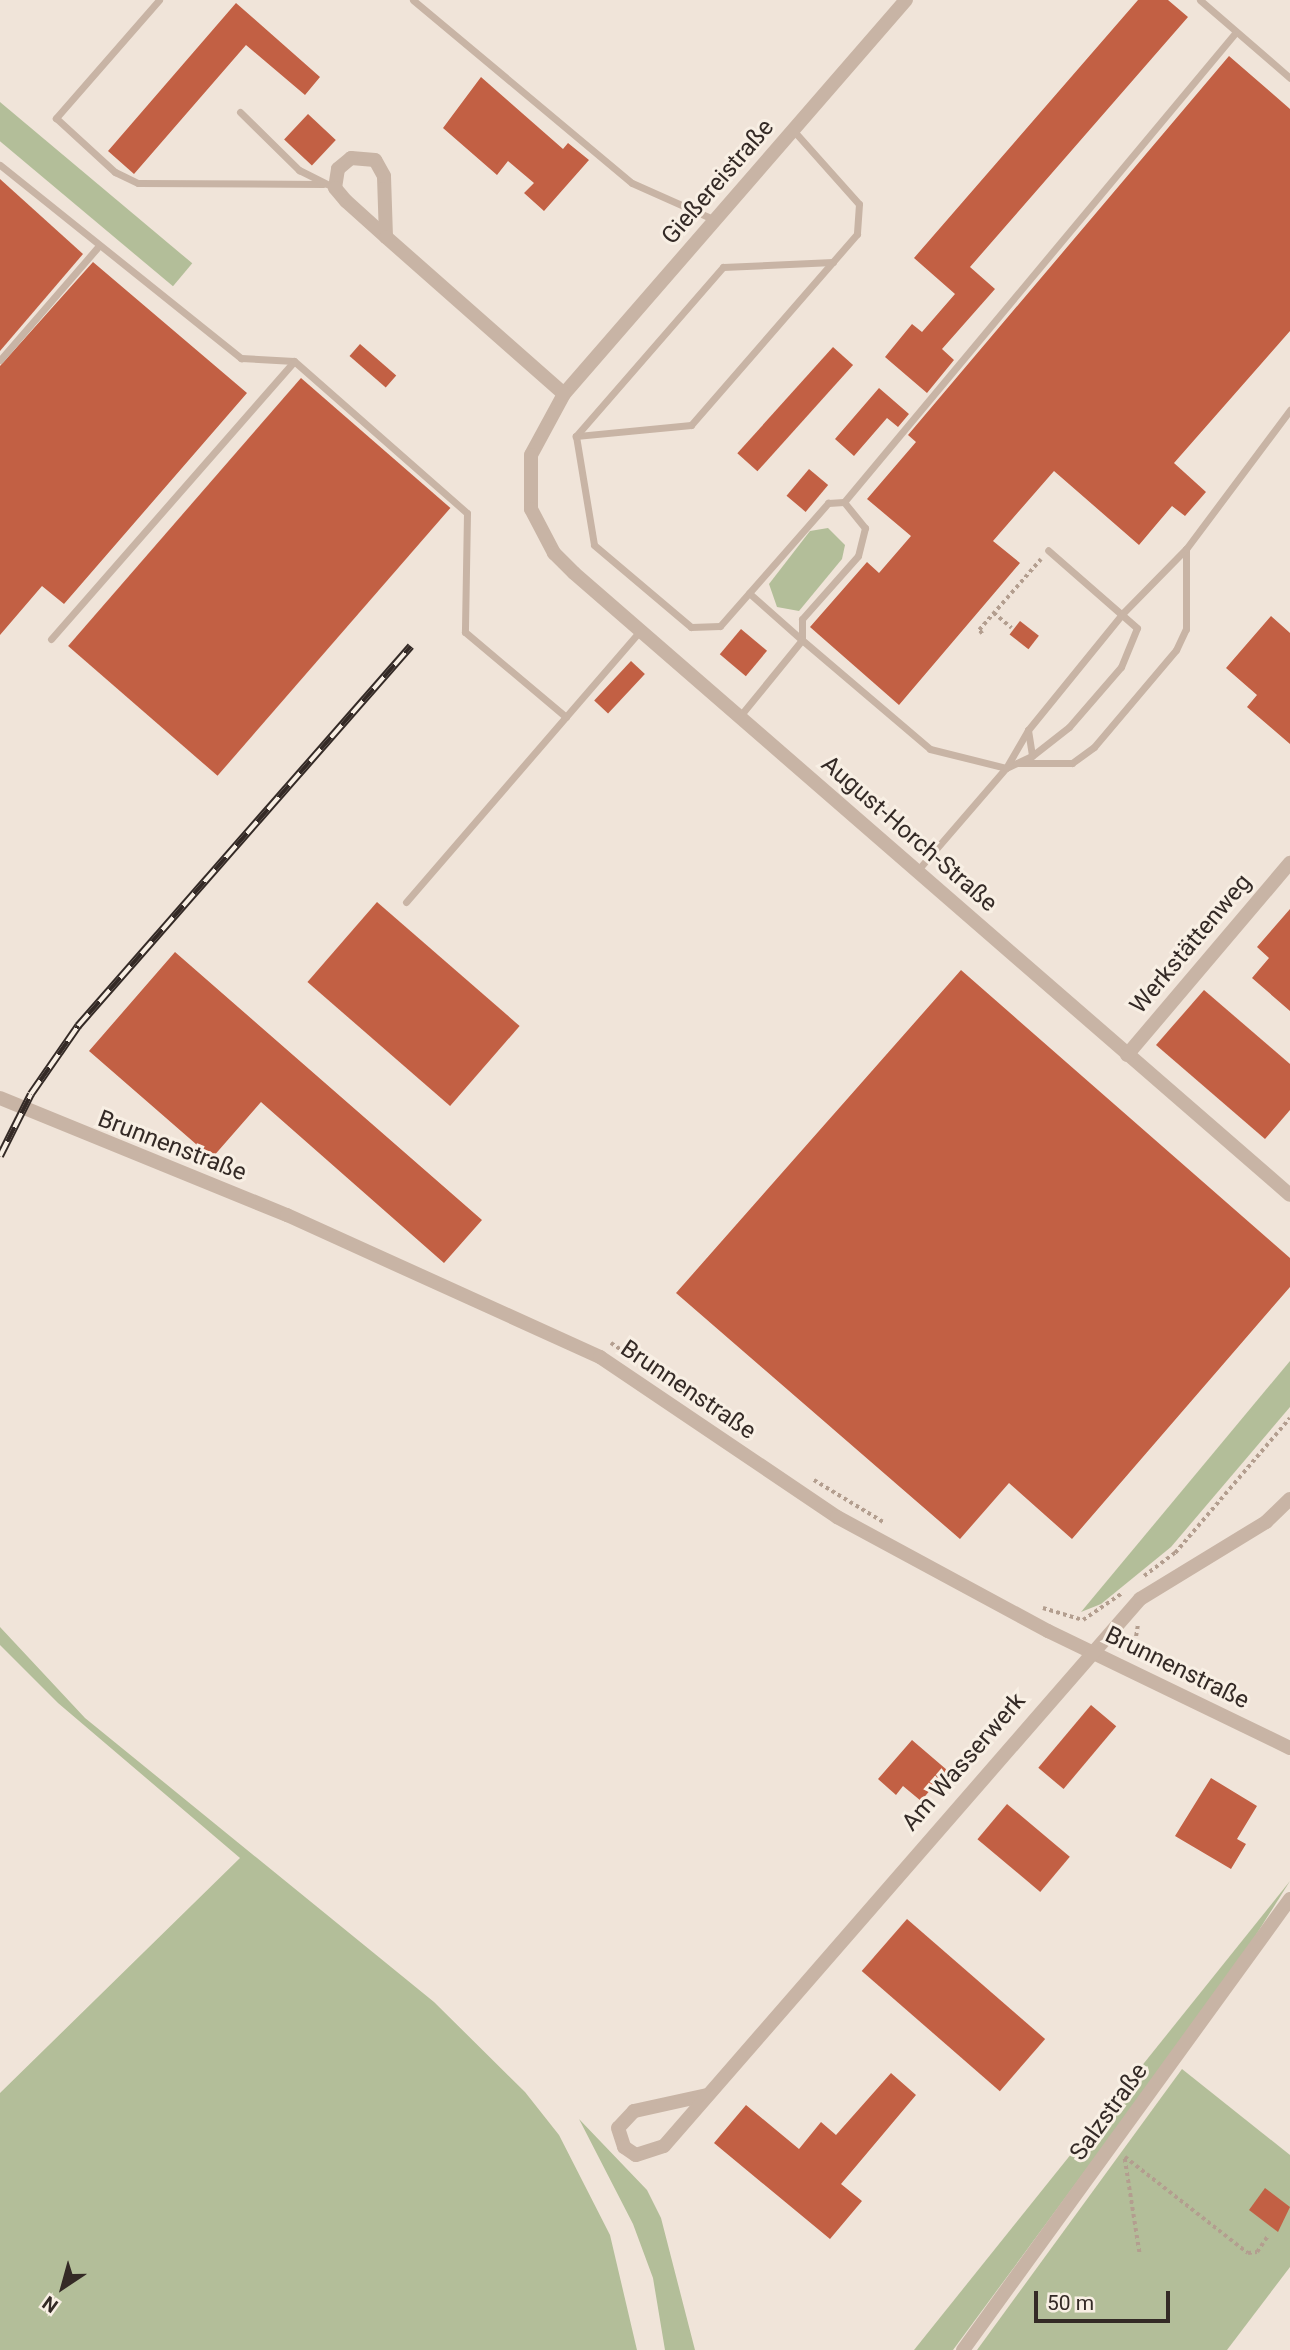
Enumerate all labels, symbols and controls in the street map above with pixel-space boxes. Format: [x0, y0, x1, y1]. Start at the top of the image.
street label: Gießereistraße [656, 114, 780, 250]
street label: August-Horch-Straße [815, 750, 1003, 918]
street label: Werkstättenweg [1124, 868, 1258, 1020]
street label: Brunnenstraße [94, 1104, 250, 1188]
street label: Brunnenstraße [615, 1334, 761, 1446]
street label: Brunnenstraße [1100, 1621, 1254, 1715]
street label: Am Wasserwerk [896, 1687, 1032, 1837]
street label: Salzstraße [1064, 2058, 1154, 2166]
north arrow [28, 2252, 98, 2322]
scale bar [1038, 2276, 1174, 2320]
text: N [38, 2291, 63, 2318]
text: 50 m [1047, 2291, 1094, 2315]

